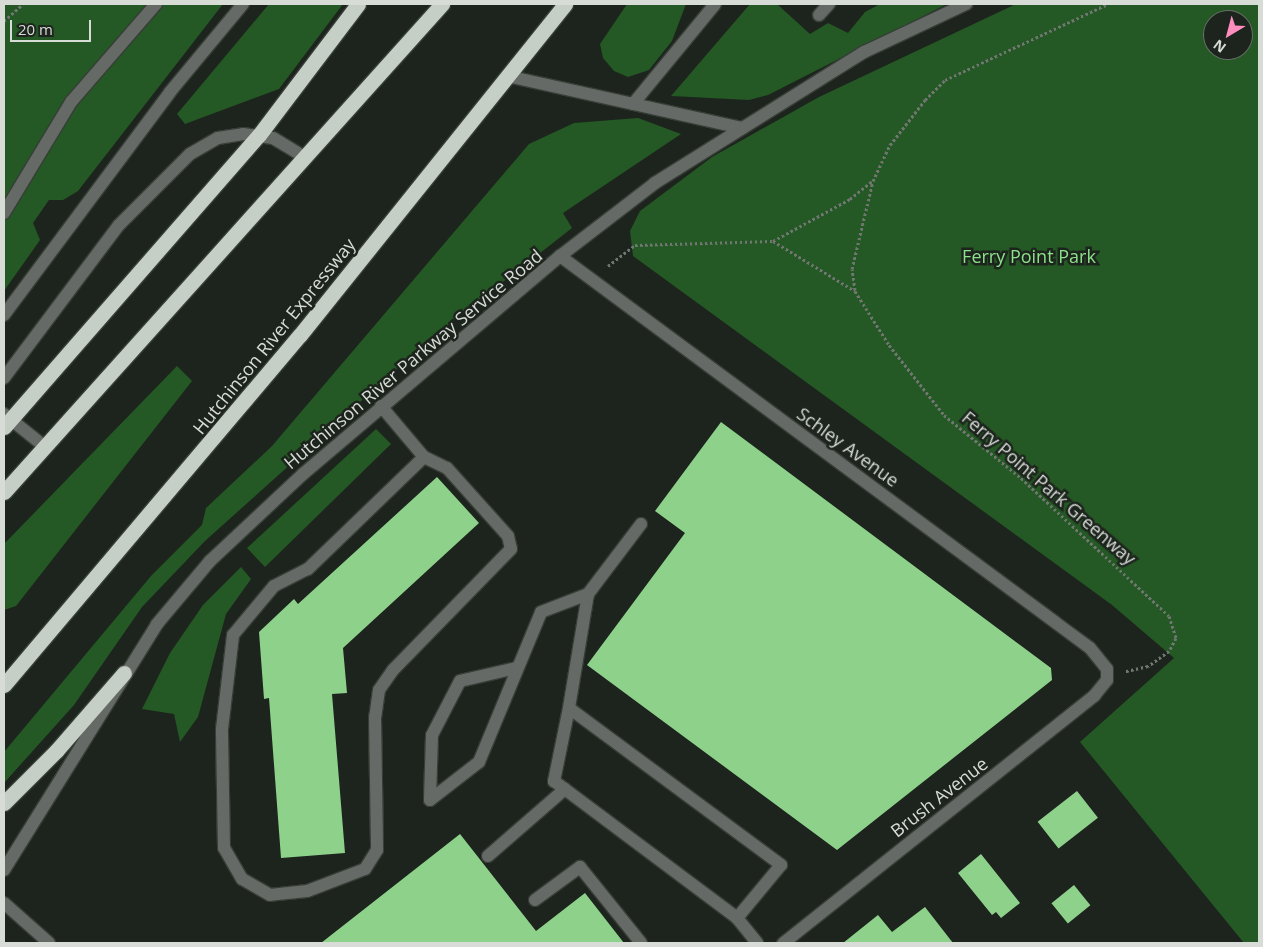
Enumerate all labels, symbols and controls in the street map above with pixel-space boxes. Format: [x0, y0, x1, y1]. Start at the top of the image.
scale bar [12, 10, 94, 42]
north arrow [1203, 10, 1253, 60]
text: 20 m [18, 19, 53, 39]
text: N [1209, 36, 1230, 58]
street label: Hutchinson River Expressway [188, 234, 360, 438]
street label: Hutchinson River Parkway Service Road [280, 245, 546, 473]
park label: Ferry Point Park [962, 245, 1096, 267]
street label: Schley Avenue [793, 403, 903, 491]
street label: Ferry Point Park Greenway [958, 407, 1140, 569]
street label: Brush Avenue [886, 752, 992, 842]

